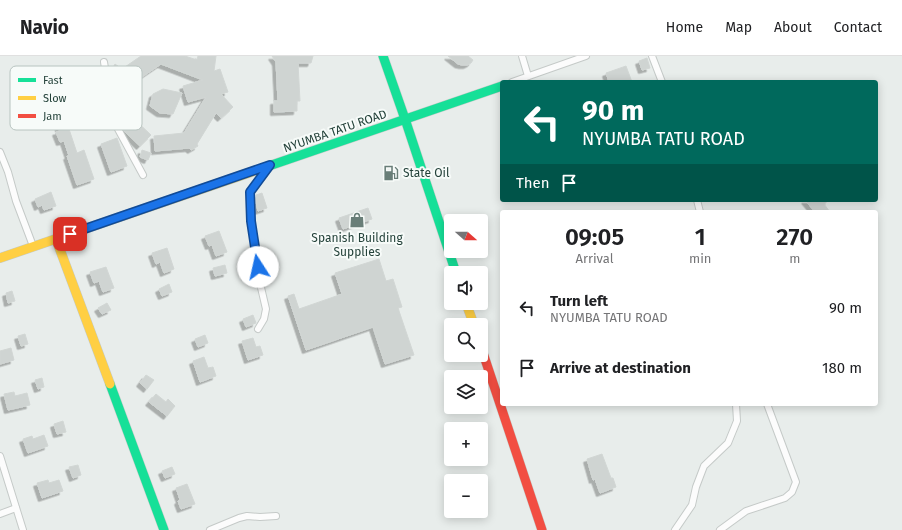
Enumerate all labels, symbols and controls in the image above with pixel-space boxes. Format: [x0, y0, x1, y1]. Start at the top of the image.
text: Navio [20, 16, 69, 39]
text: Home [666, 19, 703, 36]
text: Map [725, 19, 752, 36]
text: About [774, 19, 812, 36]
text: Contact [834, 19, 882, 36]
legend [10, 66, 142, 130]
text: Fast [43, 74, 63, 87]
text: Slow [43, 92, 67, 105]
text: 90 m [582, 94, 644, 127]
icon: left [516, 96, 568, 148]
street label: NYUMBA TATU ROAD [281, 107, 389, 155]
text: Jam [43, 110, 62, 123]
text: NYUMBA TATU ROAD [582, 128, 745, 150]
fuel station icon: State Oil [382, 164, 400, 182]
place label: State Oil [403, 166, 450, 180]
icon: arrive [558, 172, 580, 194]
text: Then [516, 174, 550, 192]
shop icon: Spanish Building Supplies [348, 211, 366, 229]
north arrow [444, 214, 488, 258]
map controls [444, 214, 488, 518]
pin [53, 217, 87, 251]
icon: arrive [59, 223, 81, 245]
text: 09:05 [565, 223, 624, 251]
text: 1 [695, 223, 706, 251]
text: 270 [776, 223, 813, 251]
place label: Spanish Building Supplies [311, 231, 403, 259]
position arrow [237, 246, 279, 288]
text: Arrival [575, 251, 614, 266]
text: min [689, 251, 711, 266]
text: m [789, 251, 800, 266]
button: sound [444, 266, 488, 310]
text: Turn left [550, 292, 608, 310]
icon: left [516, 297, 538, 319]
text: 90 m [829, 299, 862, 317]
text: NYUMBA TATU ROAD [550, 310, 668, 325]
button: search [444, 318, 488, 362]
icon: arrive [516, 357, 538, 379]
text: Arrive at destination [550, 359, 691, 377]
text: 180 m [822, 359, 862, 377]
button: layers [444, 370, 488, 414]
button: + [444, 422, 488, 466]
button: − [444, 474, 488, 518]

